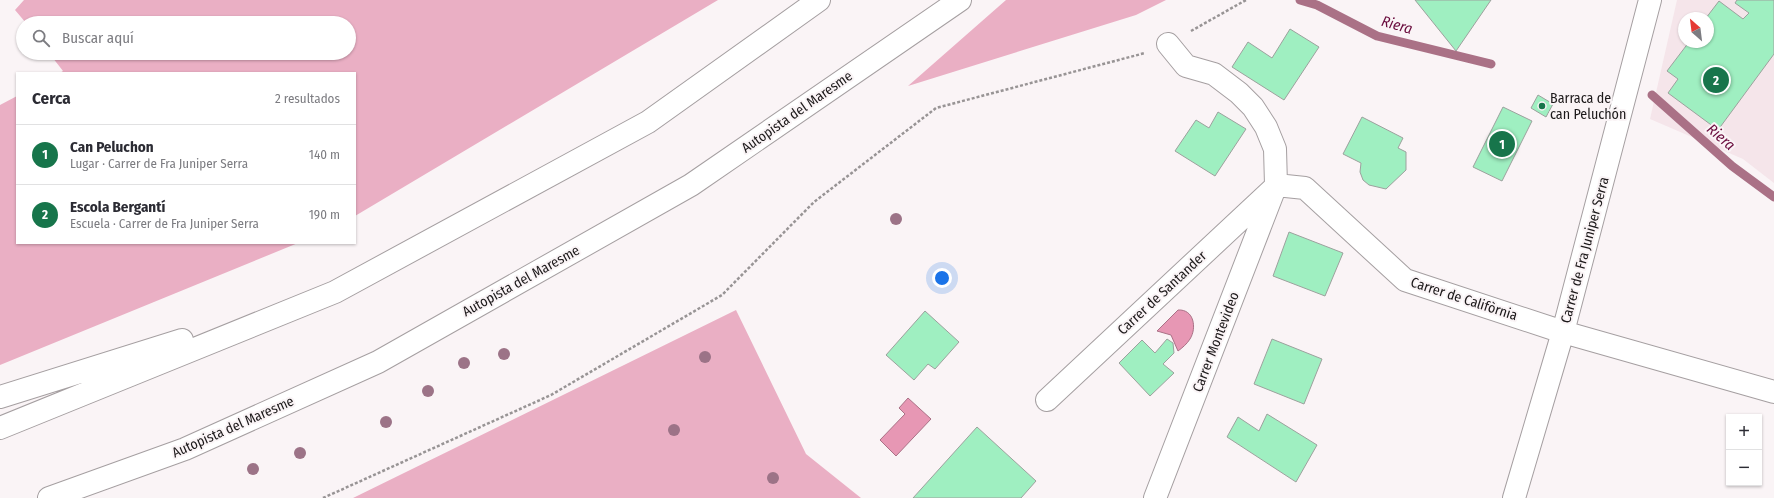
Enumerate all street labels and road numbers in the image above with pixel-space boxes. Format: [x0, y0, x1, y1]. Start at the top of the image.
street label: Autopista del Maresme [738, 67, 856, 157]
street label: Carrer de Fra Juniper Serra [1557, 175, 1613, 325]
street label: Autopista del Maresme [459, 242, 583, 320]
street label: Carrer de Santander [1114, 247, 1210, 339]
street label: Carrer de Califòrnia [1409, 274, 1520, 324]
street label: Carrer Montevideo [1189, 290, 1243, 394]
street label: Autopista del Maresme [170, 393, 297, 461]

